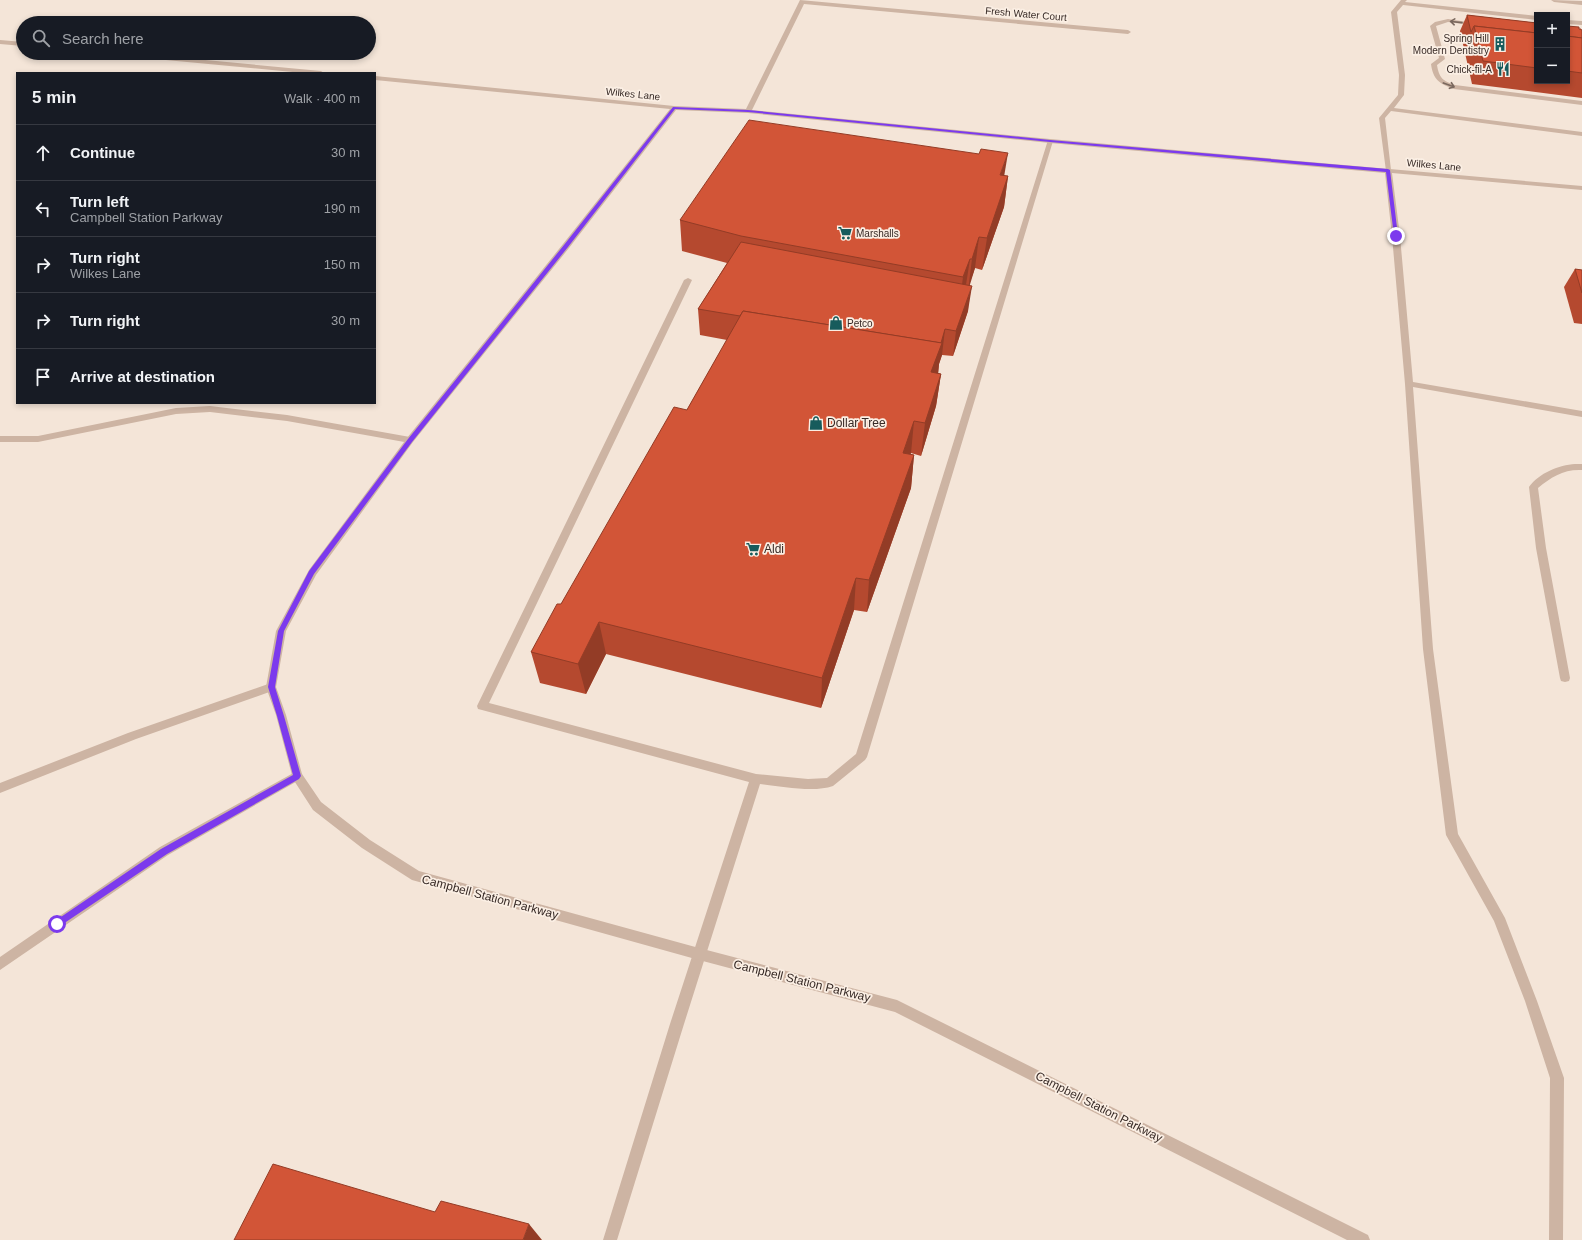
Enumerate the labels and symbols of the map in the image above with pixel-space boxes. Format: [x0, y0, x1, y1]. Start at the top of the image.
street label: Fresh Water Court [985, 5, 1067, 23]
one-way arrow [1450, 18, 1463, 26]
place label: Spring Hill Modern Dentistry [1413, 33, 1489, 56]
building icon: Spring Hill Modern Dentistry [1492, 36, 1508, 52]
restaurant icon: Chick-fil-A [1495, 61, 1511, 77]
place label: Chick-fil-A [1446, 64, 1492, 75]
one-way arrow [1442, 82, 1455, 89]
street label: Wilkes Lane [605, 86, 661, 102]
street label: Wilkes Lane [1406, 157, 1462, 173]
supermarket icon: Marshalls [837, 225, 853, 241]
route end [1387, 227, 1405, 245]
place label: Marshalls [856, 228, 899, 239]
shop icon: Petco [828, 315, 844, 331]
place label: Petco [847, 318, 873, 329]
shop icon: Dollar Tree [808, 415, 824, 431]
place label: Dollar Tree [827, 416, 886, 430]
supermarket icon: Aldi [745, 541, 761, 557]
place label: Aldi [764, 542, 784, 556]
street label: Campbell Station Parkway [420, 872, 560, 922]
route start [48, 915, 66, 933]
street label: Campbell Station Parkway [732, 957, 872, 1005]
street label: Campbell Station Parkway [1033, 1069, 1165, 1145]

